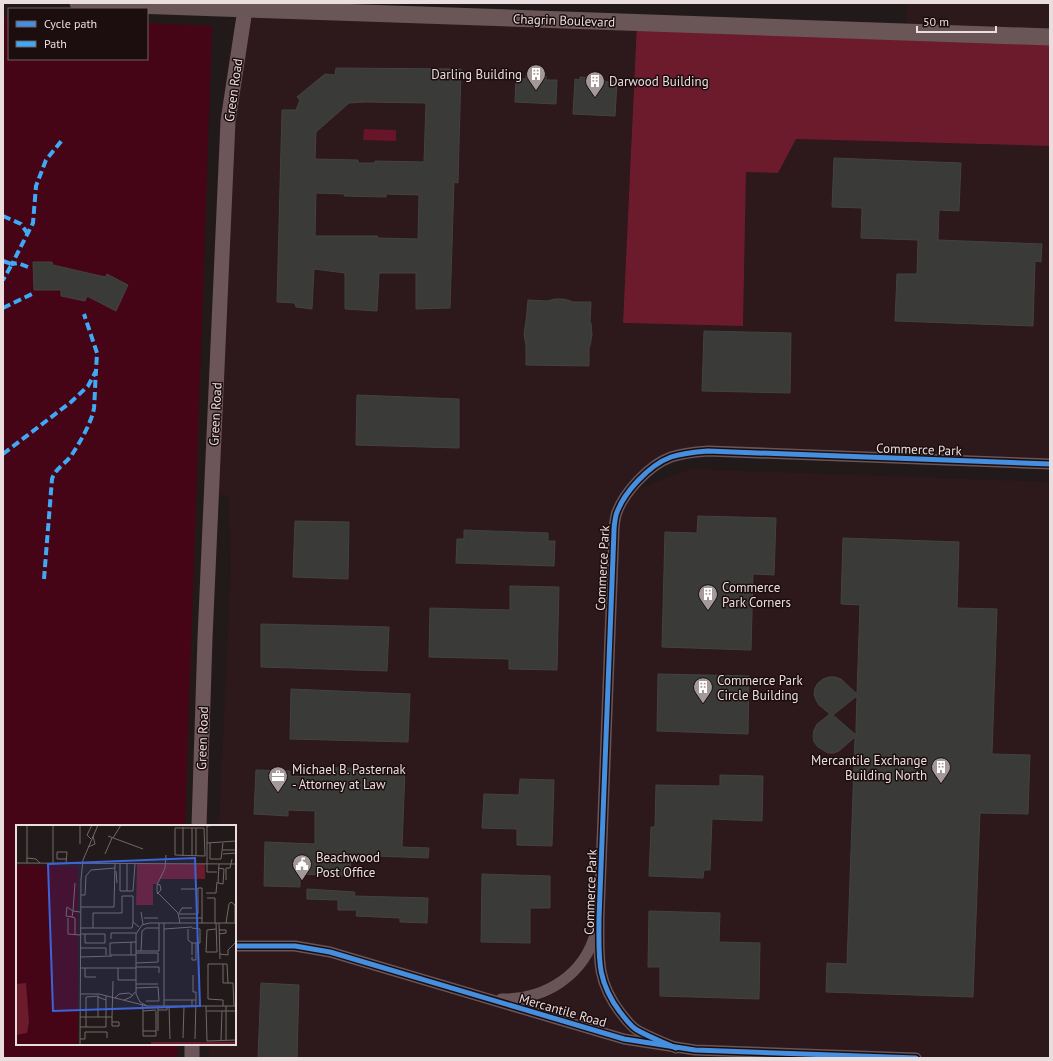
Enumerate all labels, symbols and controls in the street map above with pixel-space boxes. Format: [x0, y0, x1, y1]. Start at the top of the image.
legend [8, 8, 148, 60]
scale bar [917, 8, 996, 34]
street label: Chagrin Boulevard [513, 10, 615, 31]
text: 50 m [923, 14, 949, 29]
text: Cycle path [44, 16, 97, 31]
text: Path [44, 36, 67, 51]
street label: Green Road [221, 57, 246, 123]
building icon: Darling Building [525, 63, 547, 91]
place label: Darling Building [431, 66, 522, 83]
building icon: Darwood Building [584, 70, 606, 98]
place label: Darwood Building [609, 73, 709, 90]
street label: Green Road [205, 382, 226, 446]
street label: Commerce Park [876, 440, 963, 460]
street label: Commerce Park [592, 524, 613, 611]
place label: Commerce Park Corners [722, 579, 791, 611]
building icon: Commerce Park Corners [697, 583, 719, 611]
place label: Commerce Park Circle Building [717, 672, 803, 704]
building icon: Commerce Park Circle Building [692, 676, 714, 704]
street label: Green Road [193, 706, 212, 770]
place label: Mercantile Exchange Building North [811, 752, 927, 784]
building icon: Mercantile Exchange Building North [930, 756, 952, 784]
place label: Michael B. Pasternak - Attorney at Law [292, 761, 406, 793]
office icon: Michael B. Pasternak - Attorney at Law [267, 765, 289, 793]
inset map [16, 825, 236, 1045]
street label: Commerce Park [581, 848, 601, 935]
place label: Beachwood Post Office [316, 849, 380, 881]
public building icon: Beachwood Post Office [291, 853, 313, 881]
street label: Mercantile Road [517, 990, 608, 1031]

